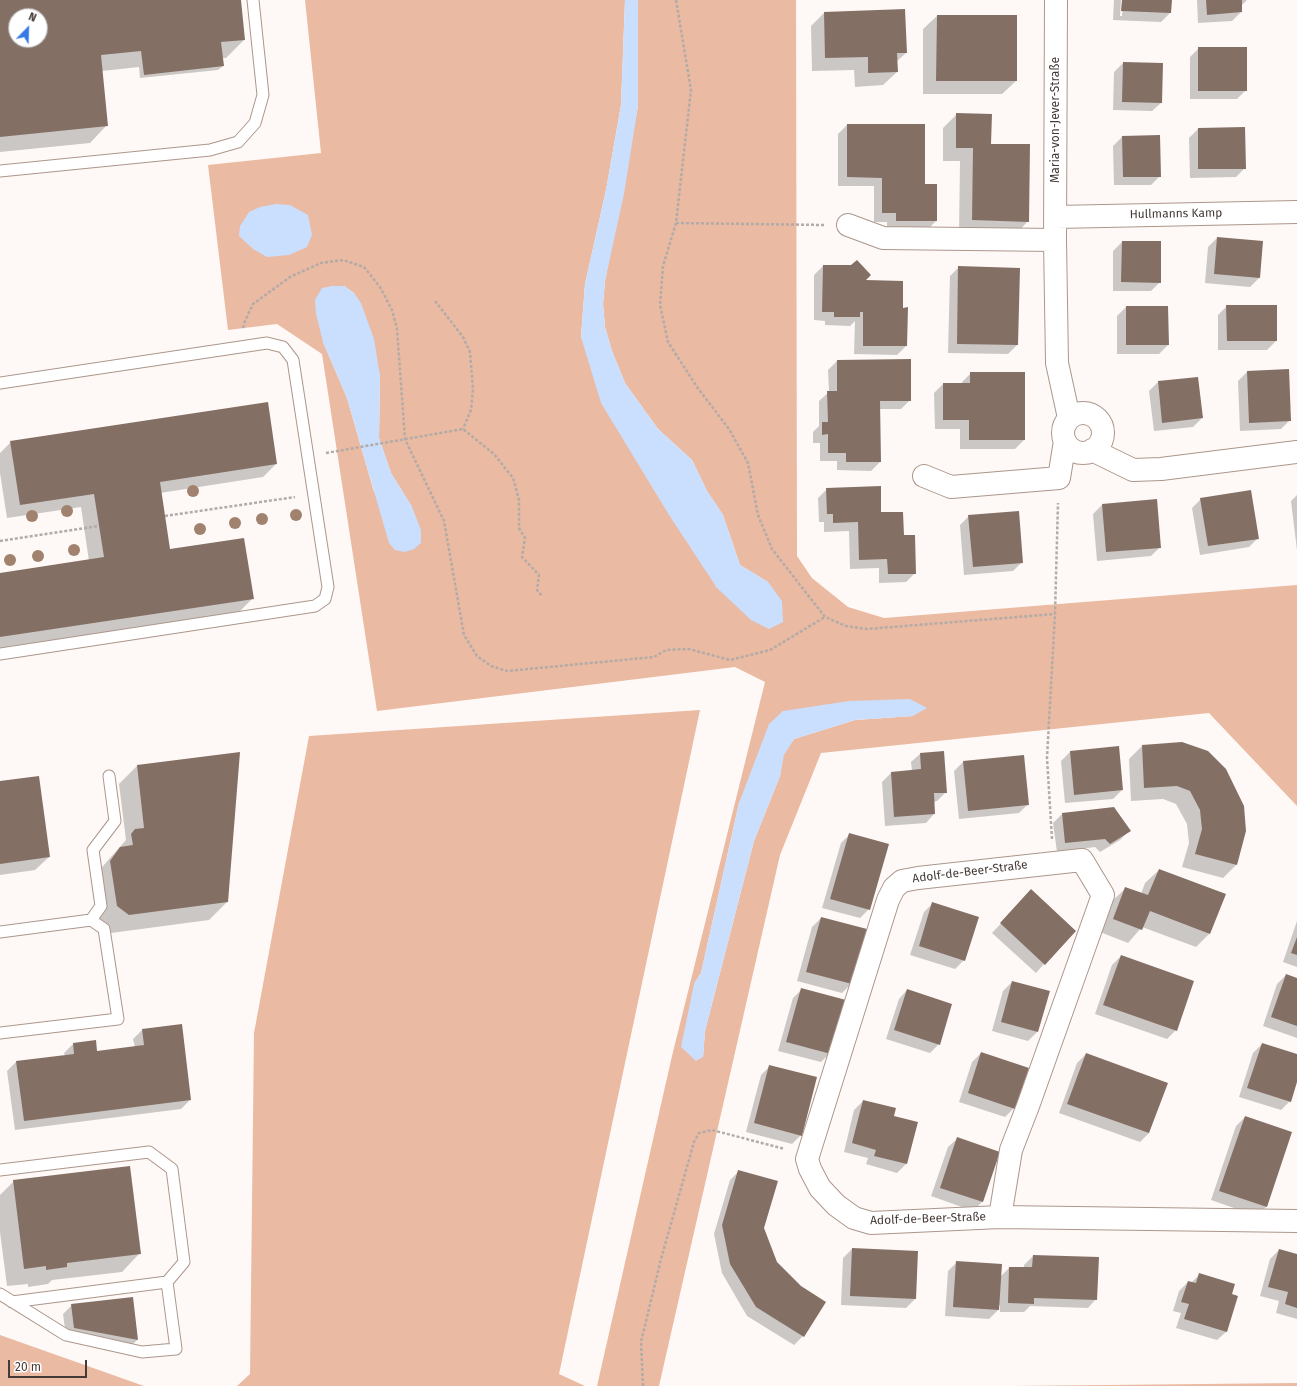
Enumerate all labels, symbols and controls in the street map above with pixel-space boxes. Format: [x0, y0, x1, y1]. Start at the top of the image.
north arrow [8, 8, 48, 48]
text: N [27, 10, 38, 25]
street label: Maria-von-Jever-Straße [1049, 57, 1063, 183]
street label: Hullmanns Kamp [1130, 206, 1222, 222]
street label: Adolf-de-Beer-Straße [912, 858, 1028, 886]
street label: Adolf-de-Beer-Straße [870, 1210, 986, 1228]
scale bar [10, 1352, 89, 1378]
text: 20 m [15, 1360, 41, 1374]

